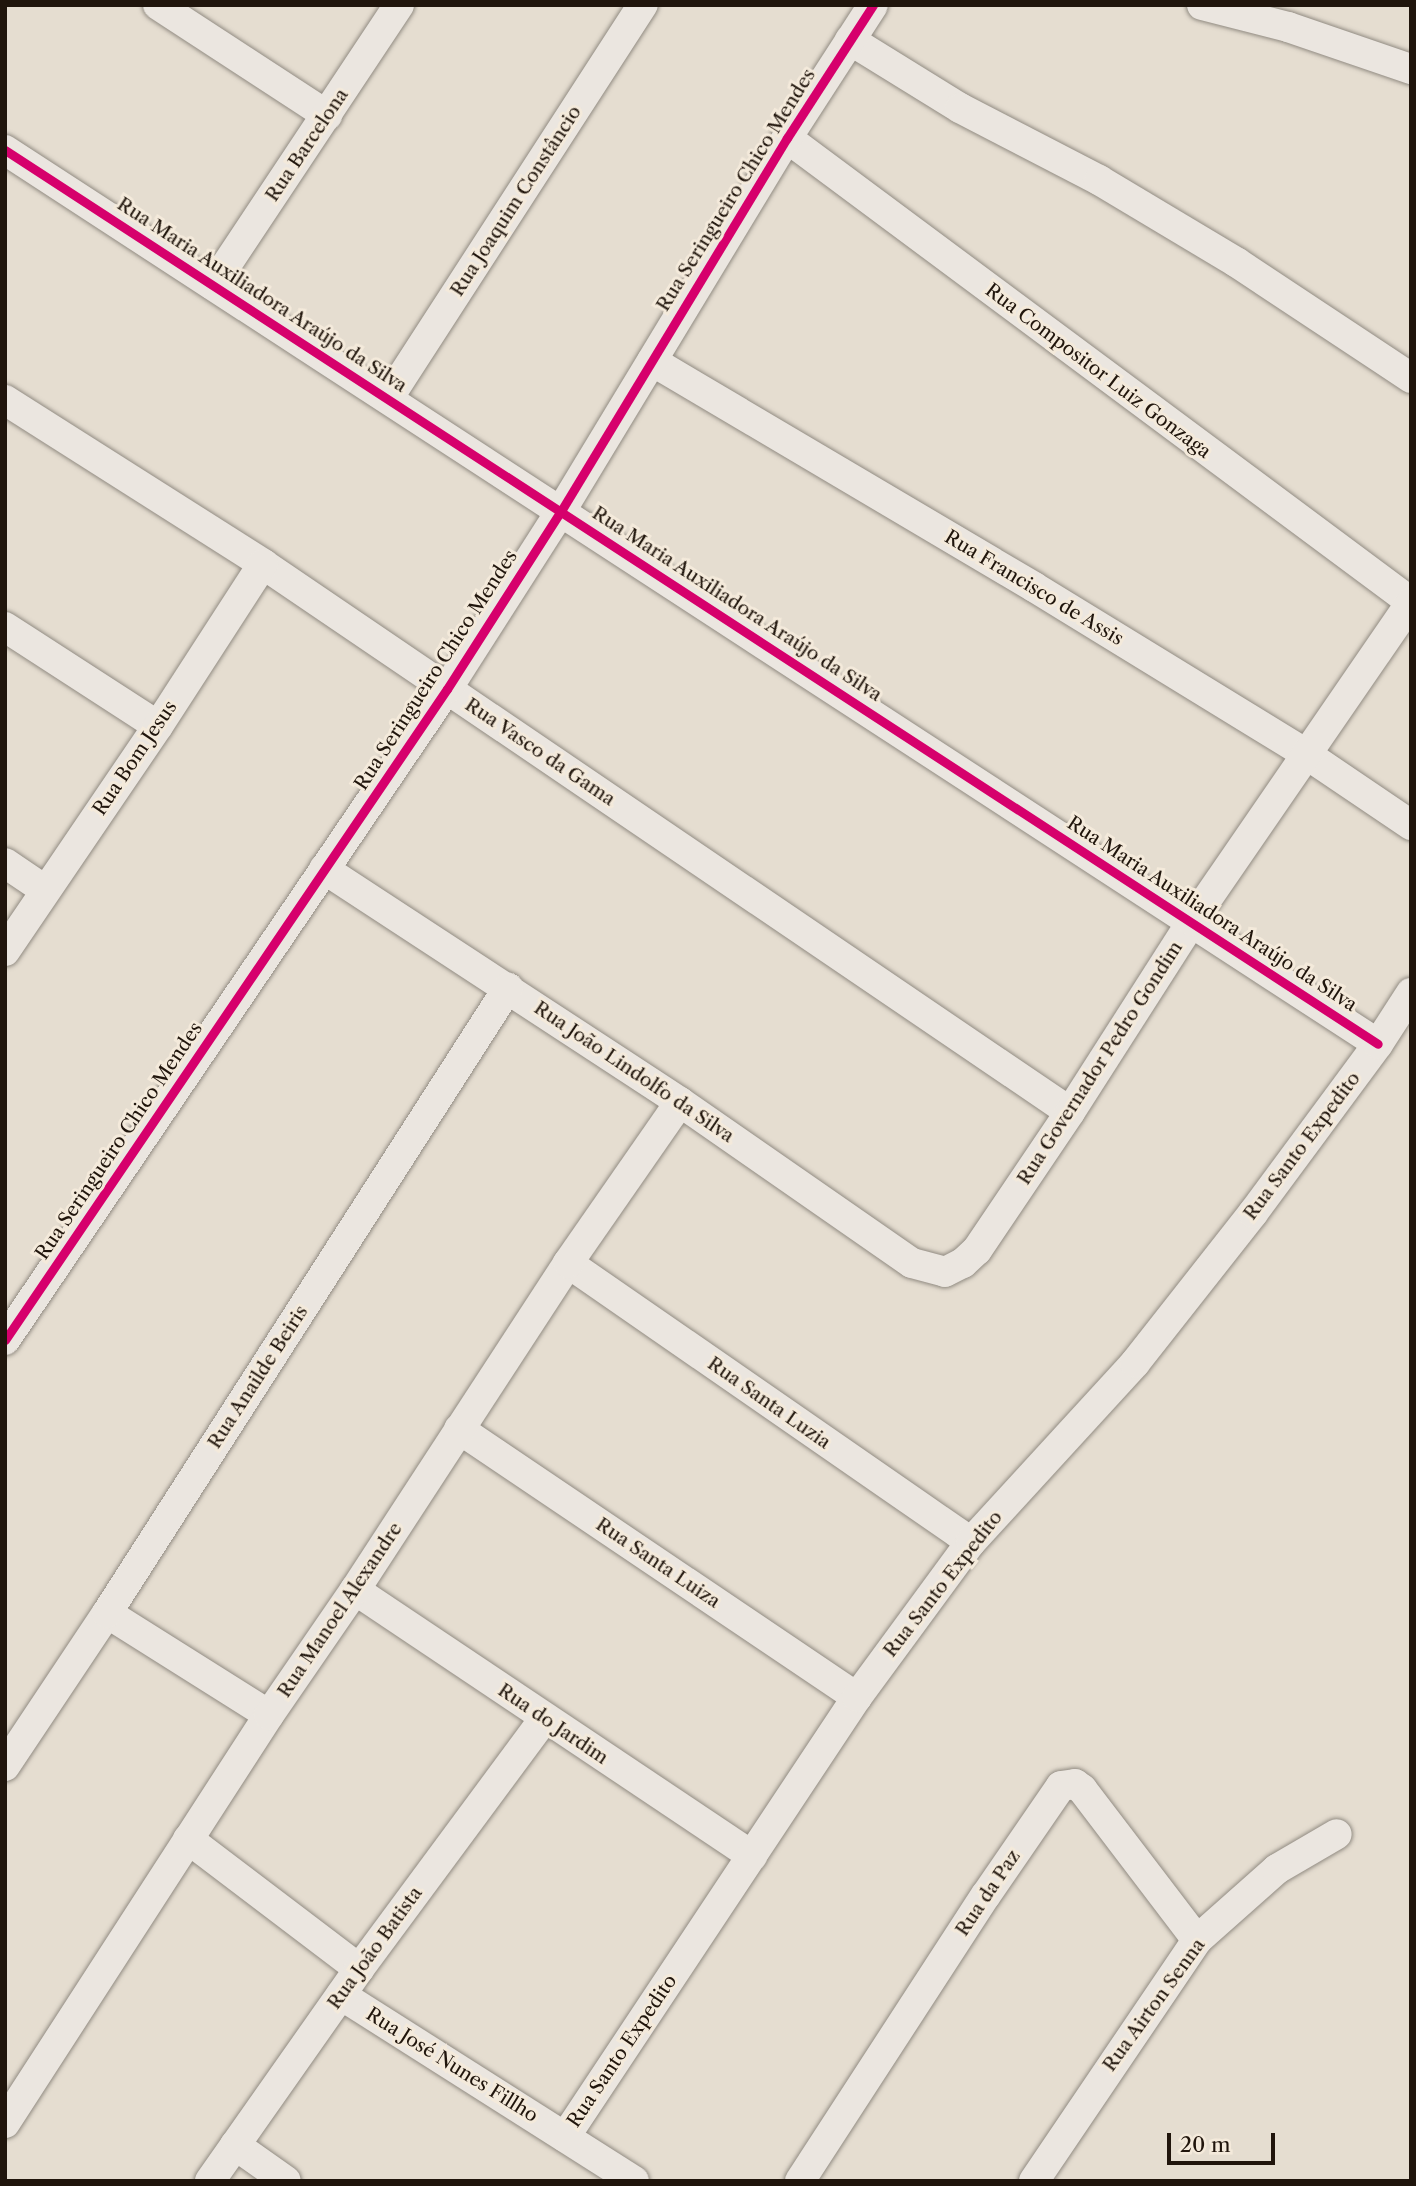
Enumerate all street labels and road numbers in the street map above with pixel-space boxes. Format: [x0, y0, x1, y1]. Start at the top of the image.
street label: Rua Seringueiro Chico Mendes [652, 64, 820, 316]
street label: Rua Barcelona [261, 84, 353, 206]
street label: Rua Joaquim Constâncio [446, 101, 586, 301]
street label: Rua Maria Auxiliadora Araújo da Silva [112, 192, 412, 398]
street label: Rua Compositor Luiz Gonzaga [981, 279, 1215, 463]
street label: Rua Maria Auxiliadora Araújo da Silva [587, 501, 887, 707]
street label: Rua Francisco de Assis [940, 525, 1128, 651]
street label: Rua Seringueiro Chico Mendes [350, 546, 522, 794]
street label: Rua Vasco da Gama [460, 693, 620, 811]
street label: Rua Bom Jesus [88, 696, 182, 820]
street label: Rua Maria Auxiliadora Araújo da Silva [1062, 811, 1362, 1017]
street label: Rua Governador Pedro Gondim [1012, 937, 1188, 1189]
street label: Rua João Lindolfo da Silva [529, 996, 739, 1148]
street label: Rua Seringueiro Chico Mendes [31, 1018, 207, 1264]
street label: Rua Santo Expedito [1239, 1067, 1365, 1225]
street label: Rua Anailde Beiris [203, 1301, 313, 1453]
street label: Rua Santa Luzia [703, 1352, 835, 1454]
street label: Rua Santo Expedito [879, 1506, 1007, 1662]
street label: Rua Santa Luiza [591, 1513, 725, 1613]
street label: Rua Manoel Alexandre [273, 1518, 407, 1702]
street label: Rua do Jardim [493, 1679, 613, 1769]
street label: Rua da Paz [951, 1845, 1025, 1941]
street label: Rua João Batista [323, 1882, 427, 2014]
street label: Rua Airton Senna [1098, 1934, 1210, 2076]
street label: Rua Santo Expedito [562, 1970, 682, 2132]
street label: Rua José Nunes Fillho [362, 2003, 542, 2127]

